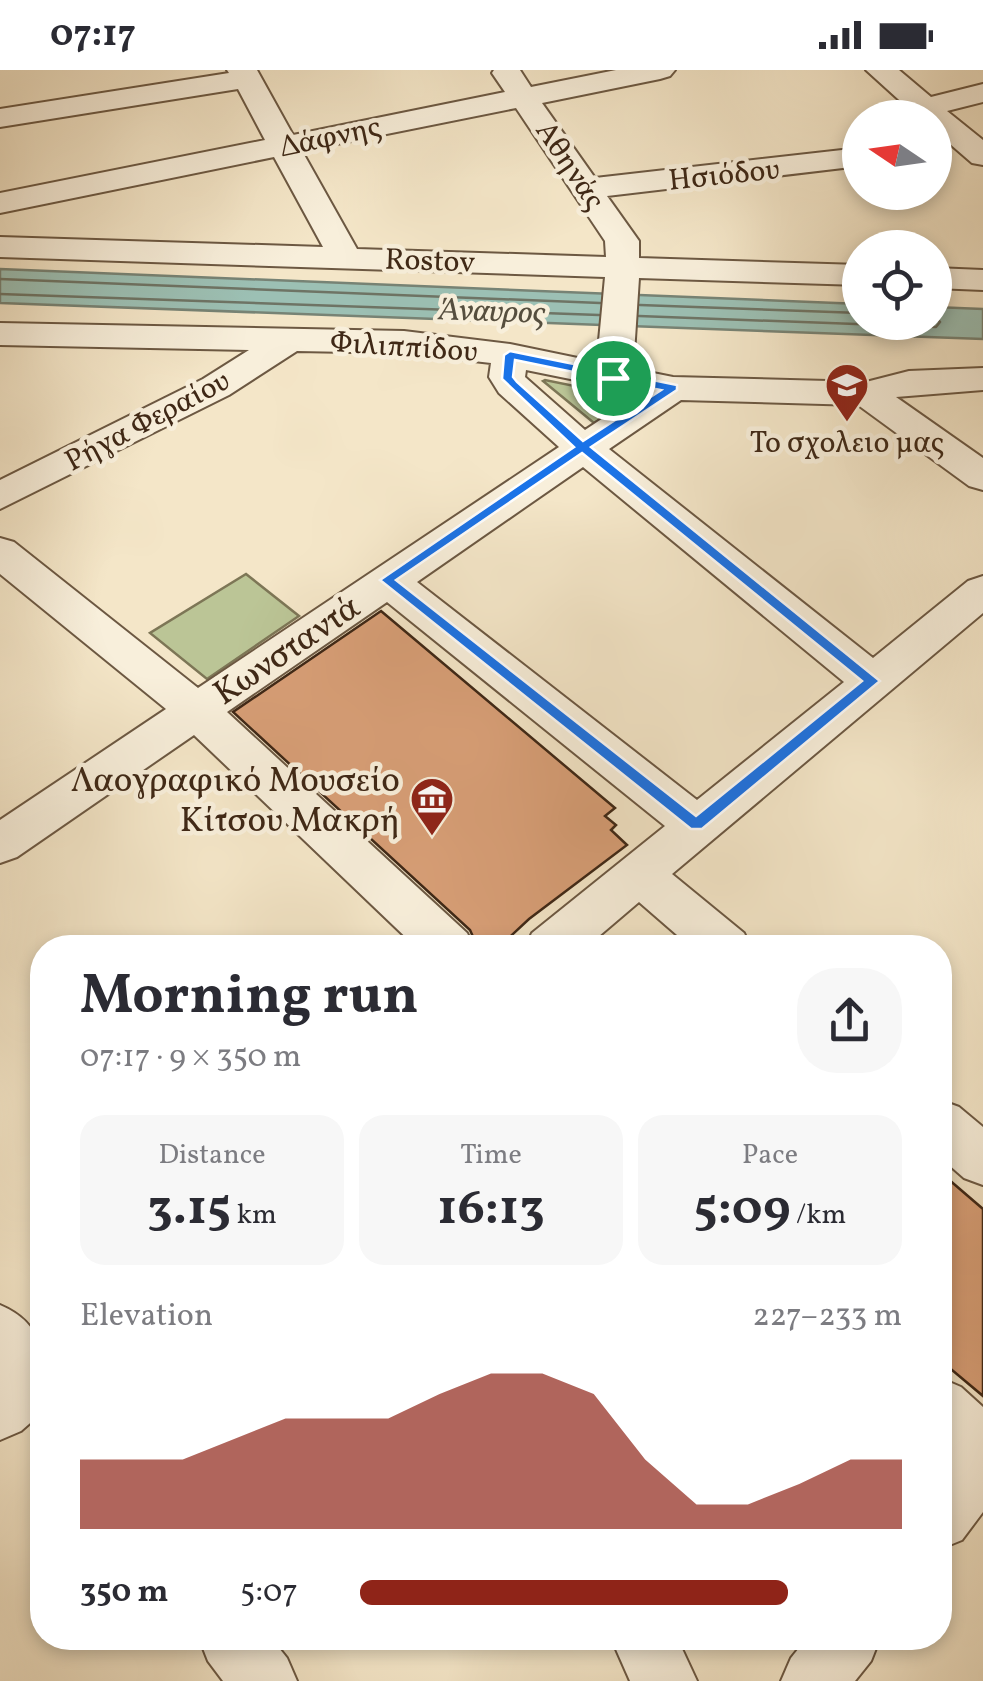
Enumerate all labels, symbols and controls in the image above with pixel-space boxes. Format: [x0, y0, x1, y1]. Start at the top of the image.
text: 07:17 [50, 9, 136, 62]
north arrow [842, 100, 952, 210]
map controls [842, 100, 952, 340]
street label: Δάφνης [276, 107, 385, 169]
street label: Αθηνάς [524, 113, 614, 219]
street label: Ησιόδου [667, 149, 782, 203]
button: locate [842, 230, 952, 340]
street label: Rostov [384, 239, 476, 285]
water label: Άναυρος [437, 289, 546, 337]
street label: Φιλιππίδου [329, 322, 479, 374]
pin [571, 336, 656, 421]
icon: arrive [586, 351, 641, 406]
street label: Ρήγα Φεραίου [58, 361, 238, 483]
school or university icon: Το σχολειο μας [824, 362, 870, 423]
place label: Το σχολειο μας [750, 423, 944, 465]
street label: Κωνσταντά [205, 585, 371, 718]
place label: Λαογραφικό Μουσείο Κίτσου Μακρή [71, 758, 400, 846]
museum icon: Λαογραφικό Μουσείο Κίτσου Μακρή [409, 776, 455, 837]
text: Morning run [80, 960, 419, 1036]
button: share [797, 968, 902, 1073]
text: 07:17 · 9 × 350 m [80, 1036, 301, 1080]
text: Distance [158, 1136, 266, 1175]
text: Time [460, 1136, 522, 1175]
text: Pace [742, 1136, 798, 1175]
text: 3.15 [147, 1175, 231, 1245]
text: 16:13 [437, 1175, 545, 1245]
text: 5:09 [694, 1175, 791, 1245]
text: km [231, 1196, 277, 1235]
text: /km [791, 1196, 846, 1235]
text: Elevation [80, 1295, 213, 1339]
text: 227–233 m [753, 1295, 902, 1339]
text: 350 m [80, 1571, 168, 1615]
text: 5:07 [240, 1571, 298, 1615]

